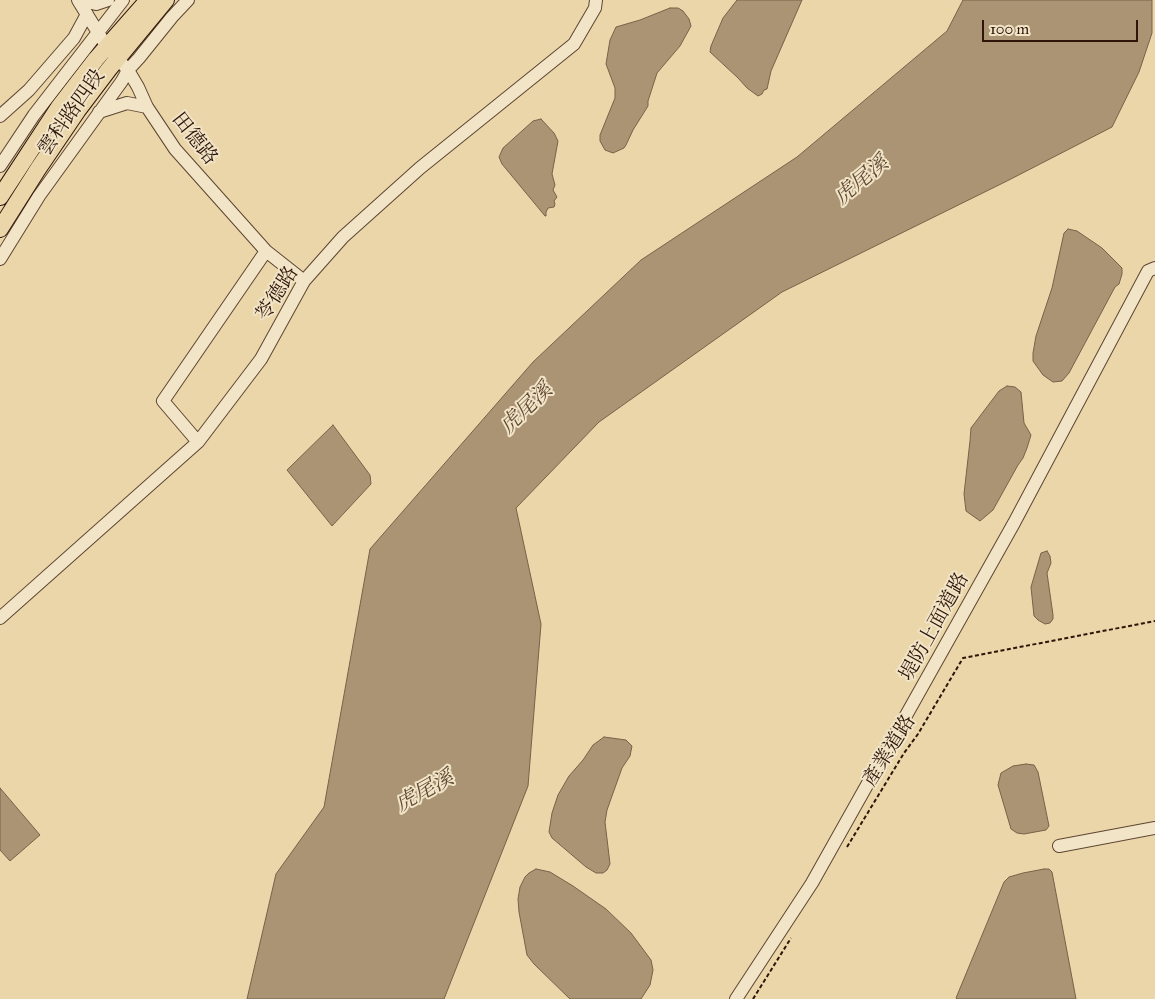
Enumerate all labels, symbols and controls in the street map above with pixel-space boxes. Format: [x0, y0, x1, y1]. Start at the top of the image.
scale bar [985, 10, 1141, 42]
text: 100 m [990, 20, 1029, 38]
street label: 雲科路四段 [33, 65, 111, 161]
street label: 田德路 [166, 108, 222, 170]
water label: 虎尾溪 [830, 151, 894, 211]
street label: 苓德路 [252, 262, 304, 326]
water label: 虎尾溪 [496, 378, 558, 440]
street label: 堤防上面道路 [895, 569, 975, 685]
street label: 產業道路 [859, 711, 921, 791]
water label: 虎尾溪 [391, 766, 459, 818]

